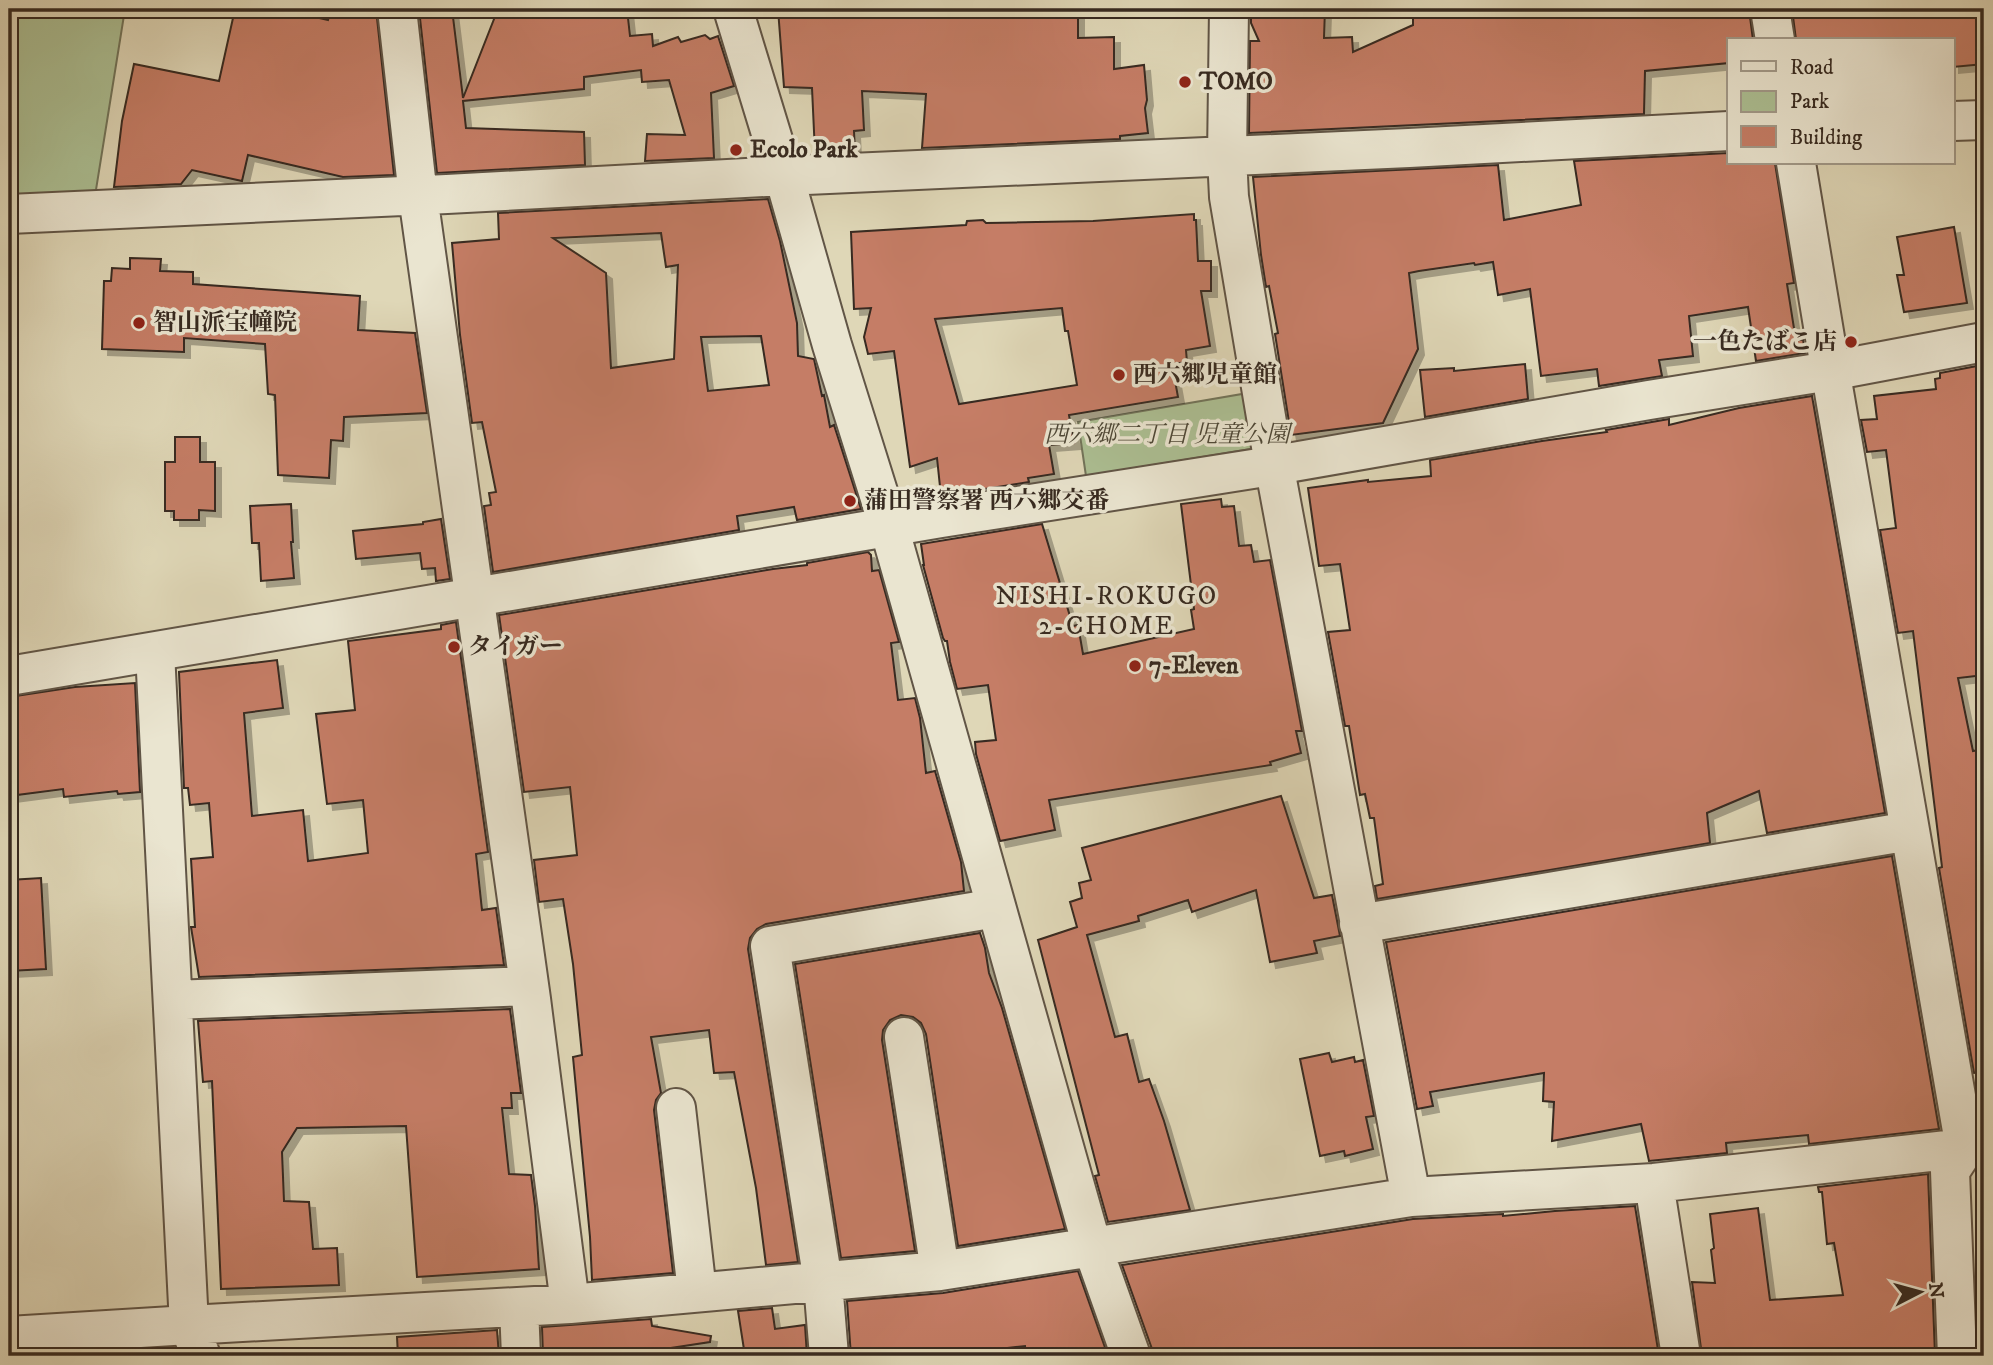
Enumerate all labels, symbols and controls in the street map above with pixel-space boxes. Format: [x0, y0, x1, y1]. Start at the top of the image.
legend [1727, 38, 1954, 164]
text: Road [1790, 55, 1834, 81]
place label: TOMO [1198, 67, 1273, 97]
marker: TOMO [1177, 74, 1193, 90]
text: Park [1790, 89, 1830, 115]
text: Building [1790, 125, 1863, 151]
place label: Ecolo Park [750, 135, 859, 165]
marker: Ecolo Park [728, 142, 744, 158]
place label: 智山派宝幢院 [153, 308, 297, 338]
marker: 智山派宝幢院 [131, 315, 147, 331]
place label: 一色たばこ店 [1693, 327, 1837, 357]
marker: 一色たばこ店 [1843, 334, 1859, 350]
place label: 西六郷児童館 [1133, 360, 1277, 390]
marker: 西六郷児童館 [1111, 367, 1127, 383]
park label: 西六郷二丁目 児童公園 [1044, 420, 1294, 450]
place label: 蒲田警察署 西六郷交番 [864, 486, 1109, 516]
marker: 蒲田警察署 西六郷交番 [842, 493, 858, 509]
district label: NISHI-ROKUGO 2-CHOME [996, 580, 1218, 643]
place label: タイガー [468, 632, 563, 662]
marker: タイガー [446, 639, 462, 655]
place label: 7-Eleven [1149, 651, 1239, 681]
marker: 7-Eleven [1127, 658, 1143, 674]
north arrow [1884, 1256, 1954, 1326]
text: N [1923, 1281, 1948, 1300]

